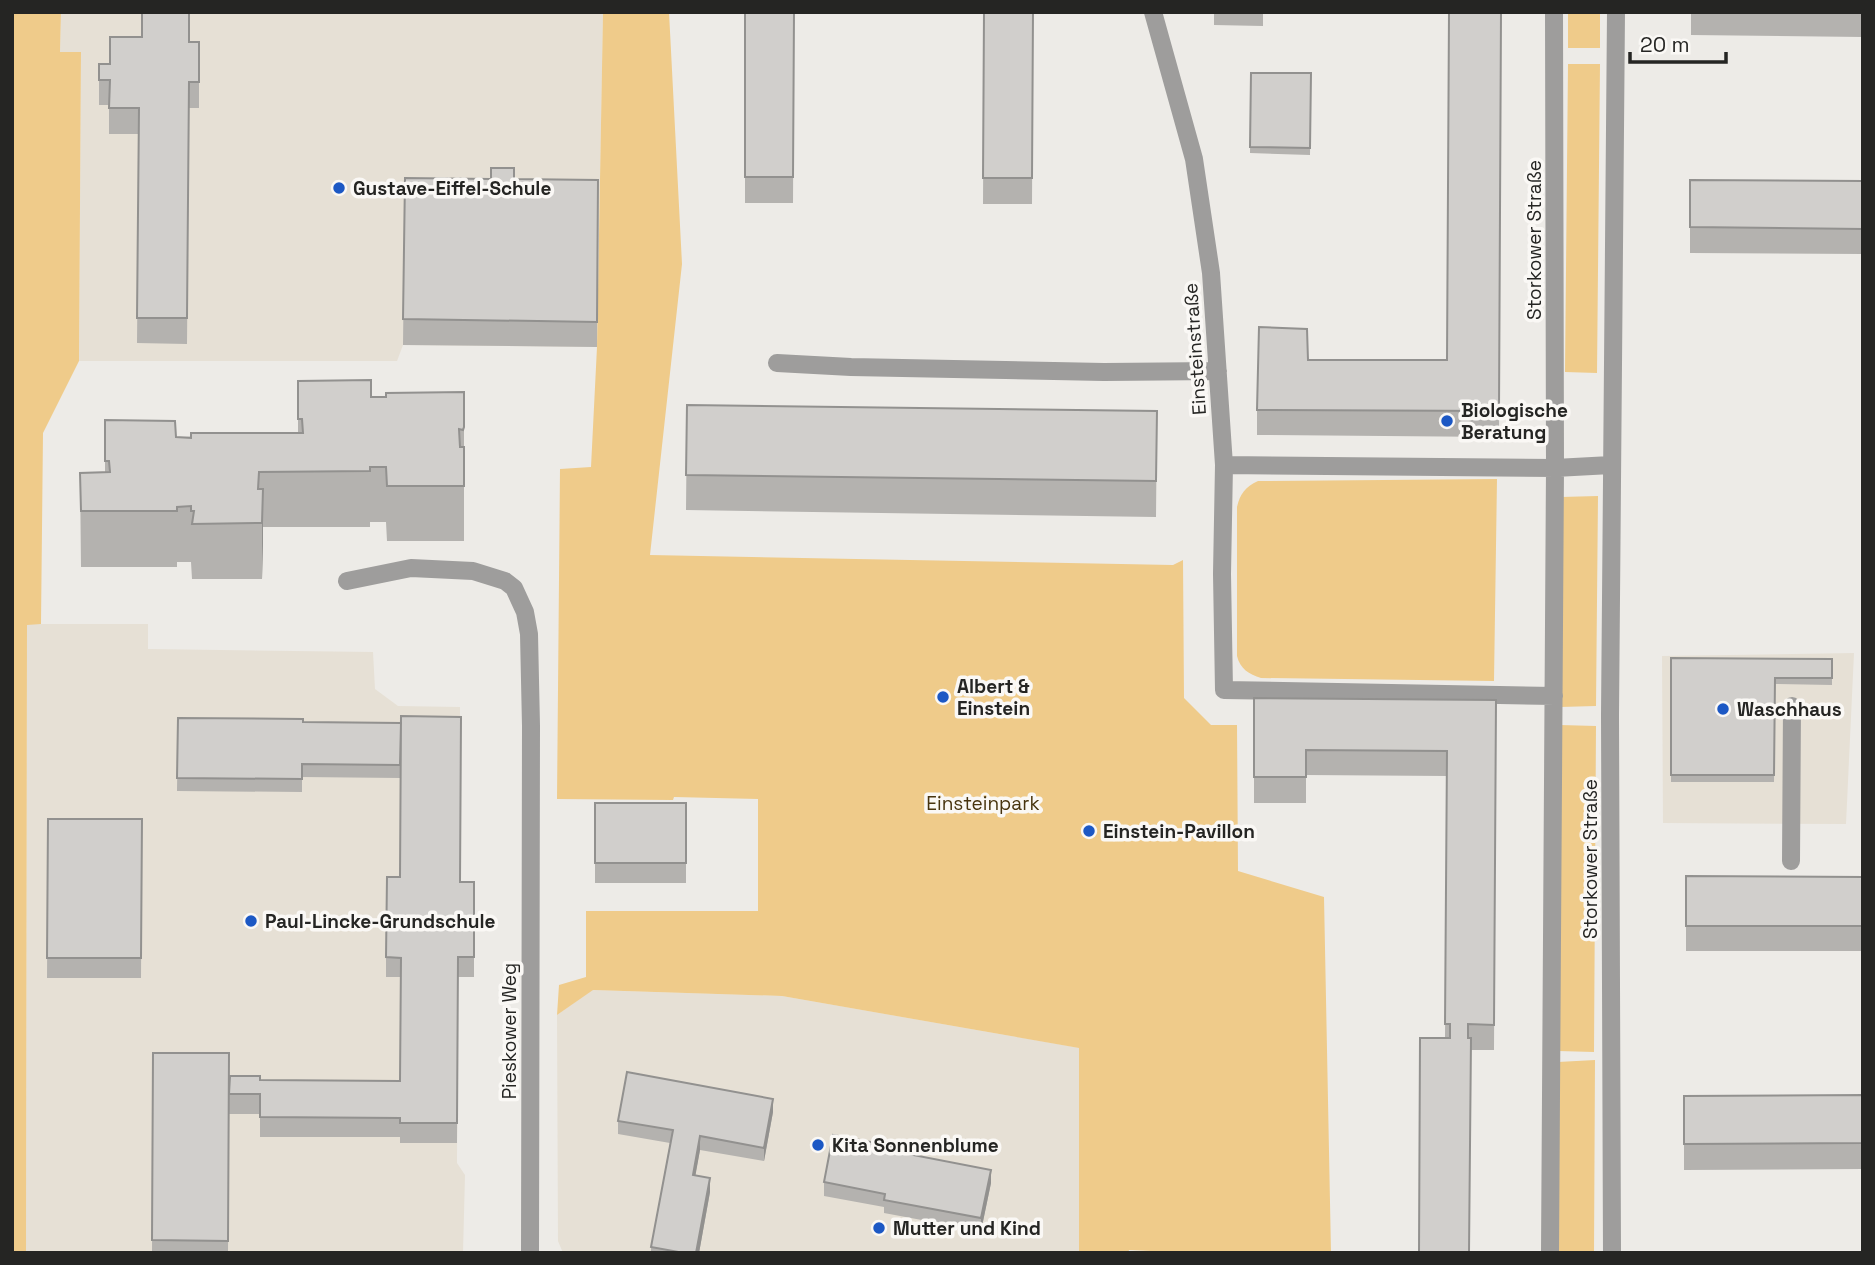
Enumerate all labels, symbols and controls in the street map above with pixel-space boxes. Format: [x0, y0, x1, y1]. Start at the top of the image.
scale bar [1630, 21, 1726, 65]
text: 20 m [1640, 31, 1690, 58]
street label: Storkower Straße [1522, 160, 1547, 320]
place label: Gustave-Eiffel-Schule [353, 176, 551, 201]
marker: Gustave-Eiffel-Schule [331, 180, 347, 196]
street label: Einsteinstraße [1178, 282, 1212, 416]
place label: Biologische Beratung [1461, 398, 1568, 445]
marker: Biologische Beratung [1439, 413, 1455, 429]
place label: Albert & Einstein [957, 674, 1030, 721]
marker: Albert & Einstein [935, 689, 951, 705]
place label: Waschhaus [1737, 697, 1842, 722]
marker: Waschhaus [1715, 701, 1731, 717]
street label: Storkower Straße [1578, 779, 1603, 939]
park label: Einsteinpark [926, 791, 1040, 816]
place label: Einstein-Pavillon [1103, 819, 1255, 844]
marker: Einstein-Pavillon [1081, 823, 1097, 839]
place label: Paul-Lincke-Grundschule [265, 909, 496, 934]
marker: Paul-Lincke-Grundschule [243, 913, 259, 929]
street label: Pieskower Weg [497, 963, 522, 1099]
place label: Kita Sonnenblume [832, 1133, 999, 1158]
marker: Kita Sonnenblume [810, 1137, 826, 1153]
place label: Mutter und Kind [893, 1216, 1041, 1241]
marker: Mutter und Kind [871, 1220, 887, 1236]

